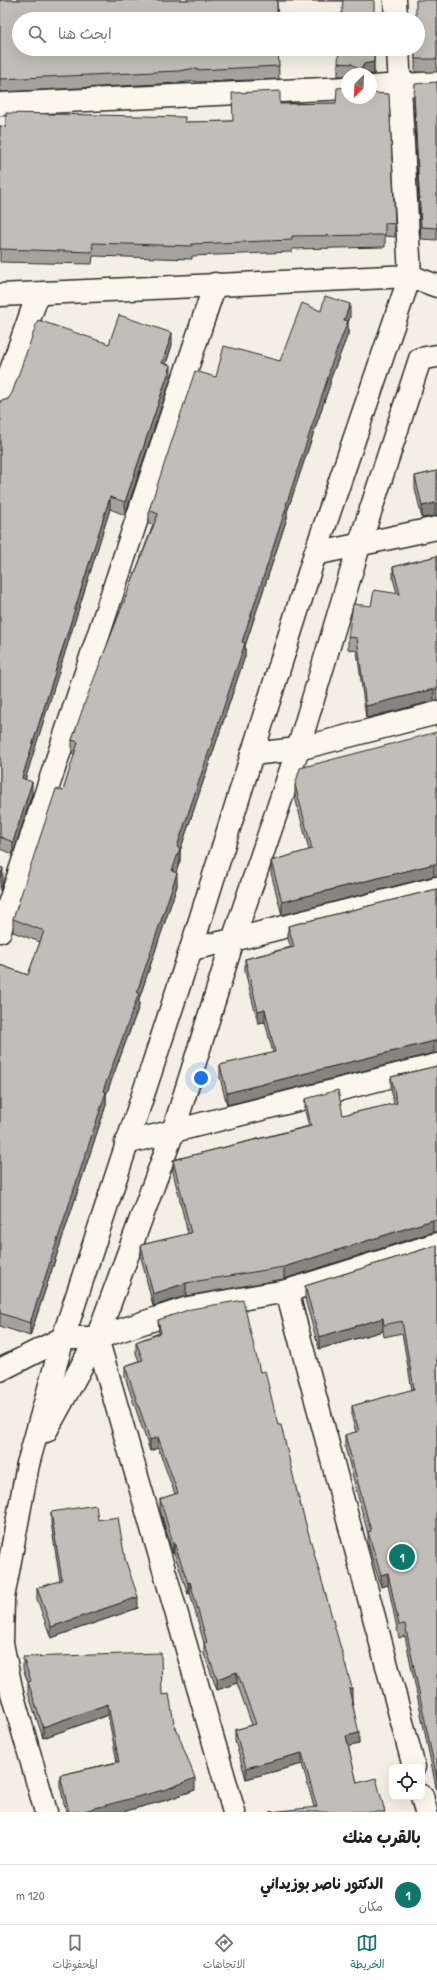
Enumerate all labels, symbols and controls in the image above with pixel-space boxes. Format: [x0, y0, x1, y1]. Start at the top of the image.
search box [12, 12, 425, 56]
icon: search [26, 23, 48, 45]
text: ابحث هنا [58, 23, 112, 44]
north arrow [341, 68, 377, 104]
your location [191, 1068, 211, 1088]
pin: 1 [389, 1542, 415, 1572]
map controls [389, 1764, 425, 1800]
button: locate [389, 1764, 425, 1800]
text: بالقرب منك [343, 1825, 421, 1848]
text: الدكتور ناصر بوزيداني [260, 1873, 383, 1894]
text: 120 m [16, 1886, 44, 1904]
text: 1 [406, 1886, 410, 1904]
text: مكان [359, 1897, 383, 1915]
tab: المحفوظات [53, 1932, 98, 1974]
tab: الاتجاهات [203, 1932, 245, 1974]
tab: الخريطة [350, 1932, 385, 1974]

